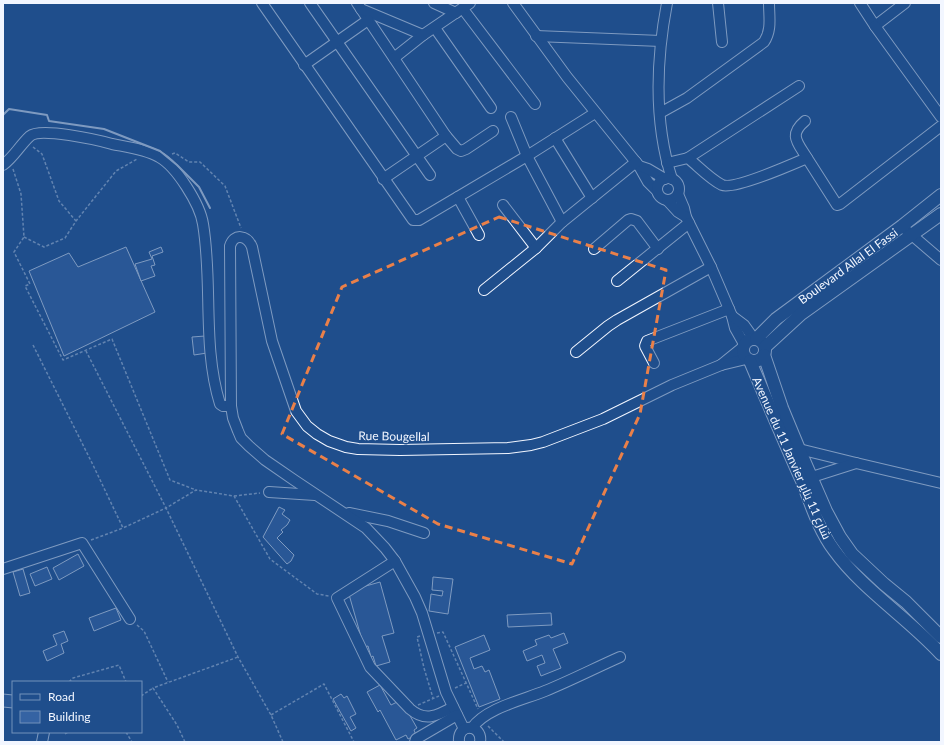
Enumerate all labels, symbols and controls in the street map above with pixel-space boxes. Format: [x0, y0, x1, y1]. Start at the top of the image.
street label: Boulevard Allal El Fassi [795, 225, 901, 307]
street label: Avenue du 11 Janvier شارع 11 يناير [748, 374, 835, 542]
street label: Rue Bougellal [358, 428, 430, 444]
legend [12, 681, 142, 733]
text: Road [48, 689, 75, 704]
text: Building [48, 709, 91, 724]

